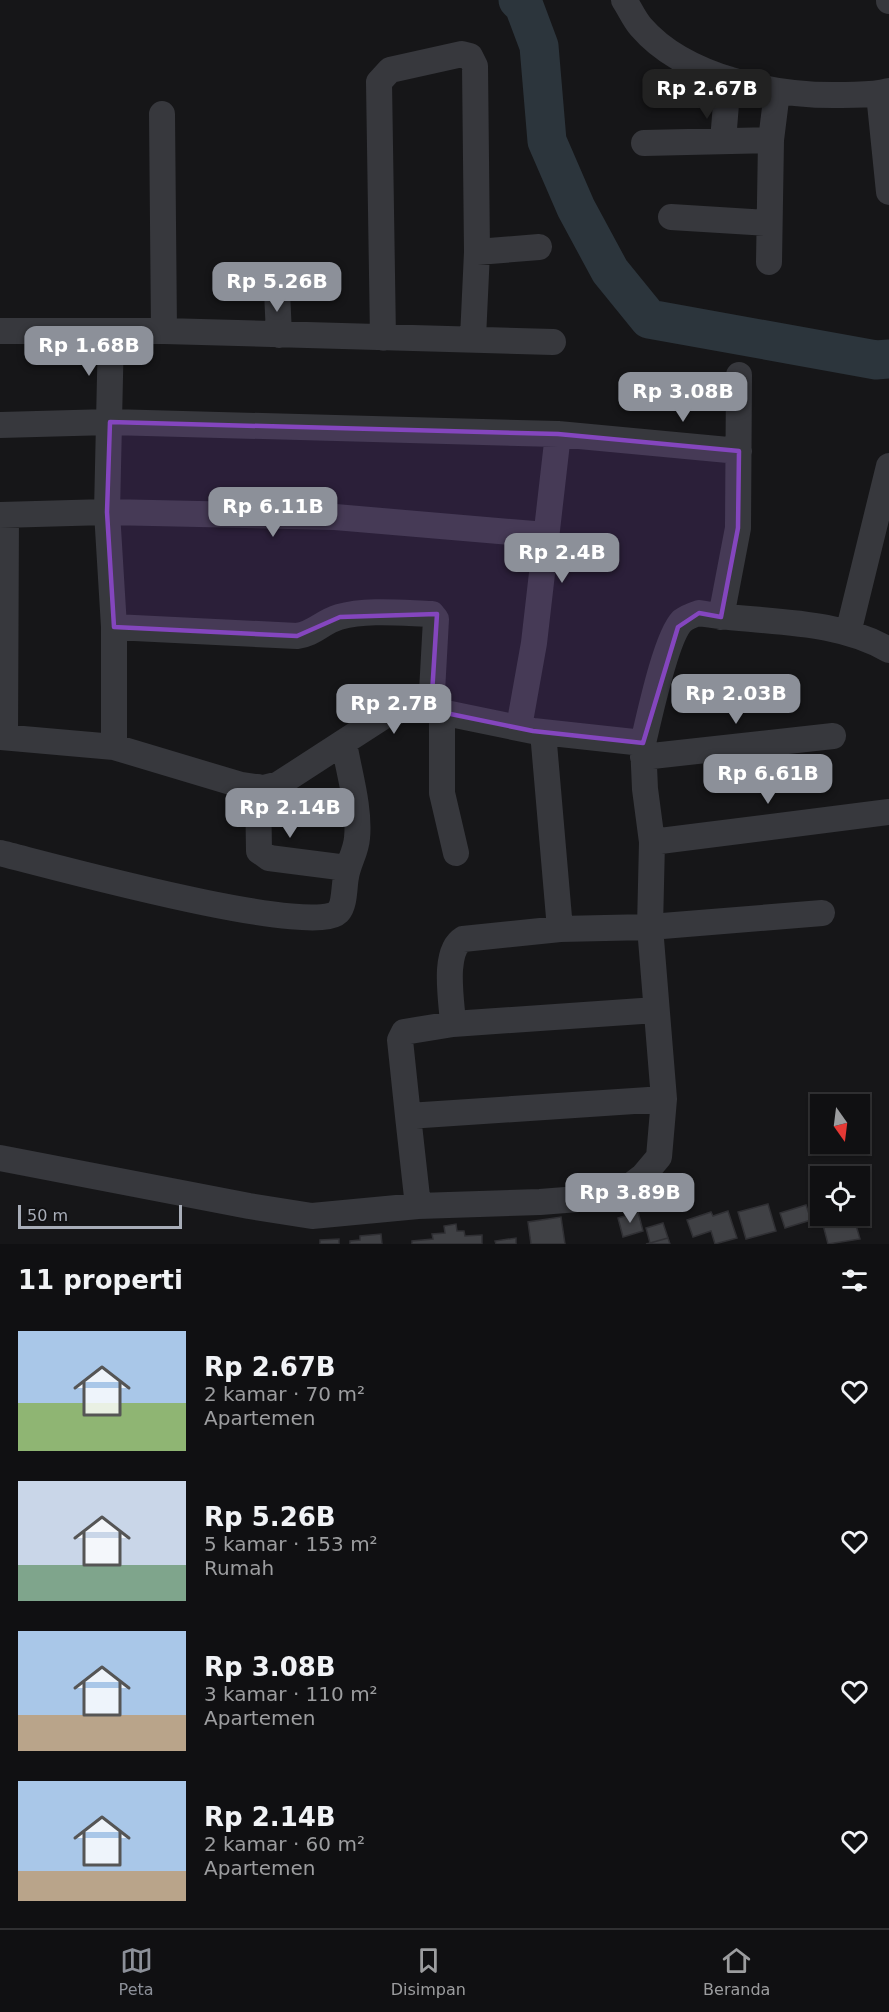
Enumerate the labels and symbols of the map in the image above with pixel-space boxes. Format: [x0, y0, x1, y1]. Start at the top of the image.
pin: Rp 2.67B [645, 69, 769, 120]
pin: Rp 5.26B [215, 262, 339, 313]
pin: Rp 1.68B [27, 326, 151, 377]
pin: Rp 3.08B [621, 372, 745, 423]
pin: Rp 6.11B [211, 487, 335, 538]
pin: Rp 2.4B [507, 533, 617, 584]
pin: Rp 2.03B [674, 674, 798, 725]
pin: Rp 2.7B [339, 684, 449, 735]
pin: Rp 6.61B [706, 754, 830, 805]
pin: Rp 2.14B [228, 788, 352, 839]
north arrow [810, 1094, 870, 1154]
pin: Rp 3.89B [568, 1173, 692, 1224]
scale bar [18, 1202, 182, 1230]

